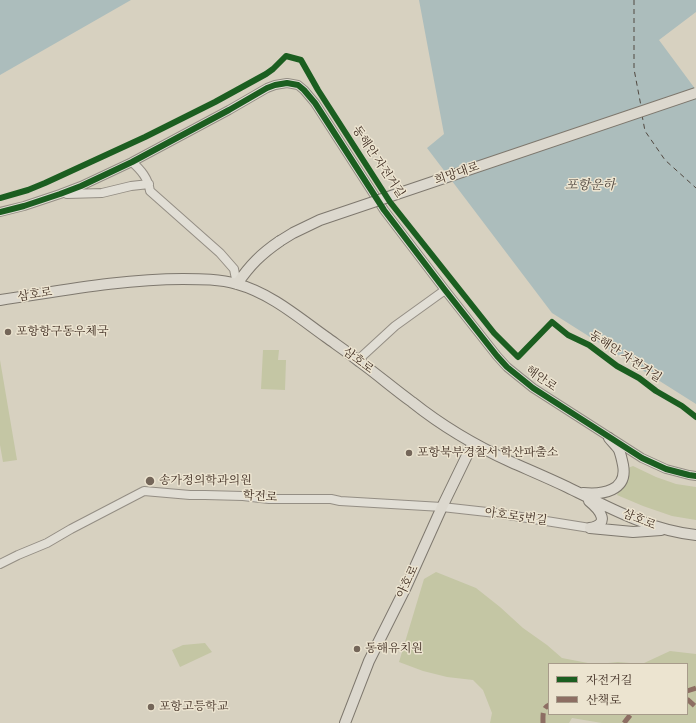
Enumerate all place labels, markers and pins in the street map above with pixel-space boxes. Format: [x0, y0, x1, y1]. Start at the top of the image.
place label: 포항항구동우체국 [16, 325, 109, 339]
marker: 포항항구동우체국 [3, 327, 13, 337]
place label: 포항북부경찰서 학산파출소 [417, 446, 558, 460]
marker: 포항북부경찰서 학산파출소 [404, 448, 414, 458]
place label: 송가정의학과의원 [159, 474, 252, 488]
marker: 송가정의학과의원 [144, 475, 156, 487]
place label: 동해유치원 [365, 642, 423, 656]
marker: 동해유치원 [352, 644, 362, 654]
place label: 포항고등학교 [159, 700, 229, 714]
marker: 포항고등학교 [146, 702, 156, 712]

